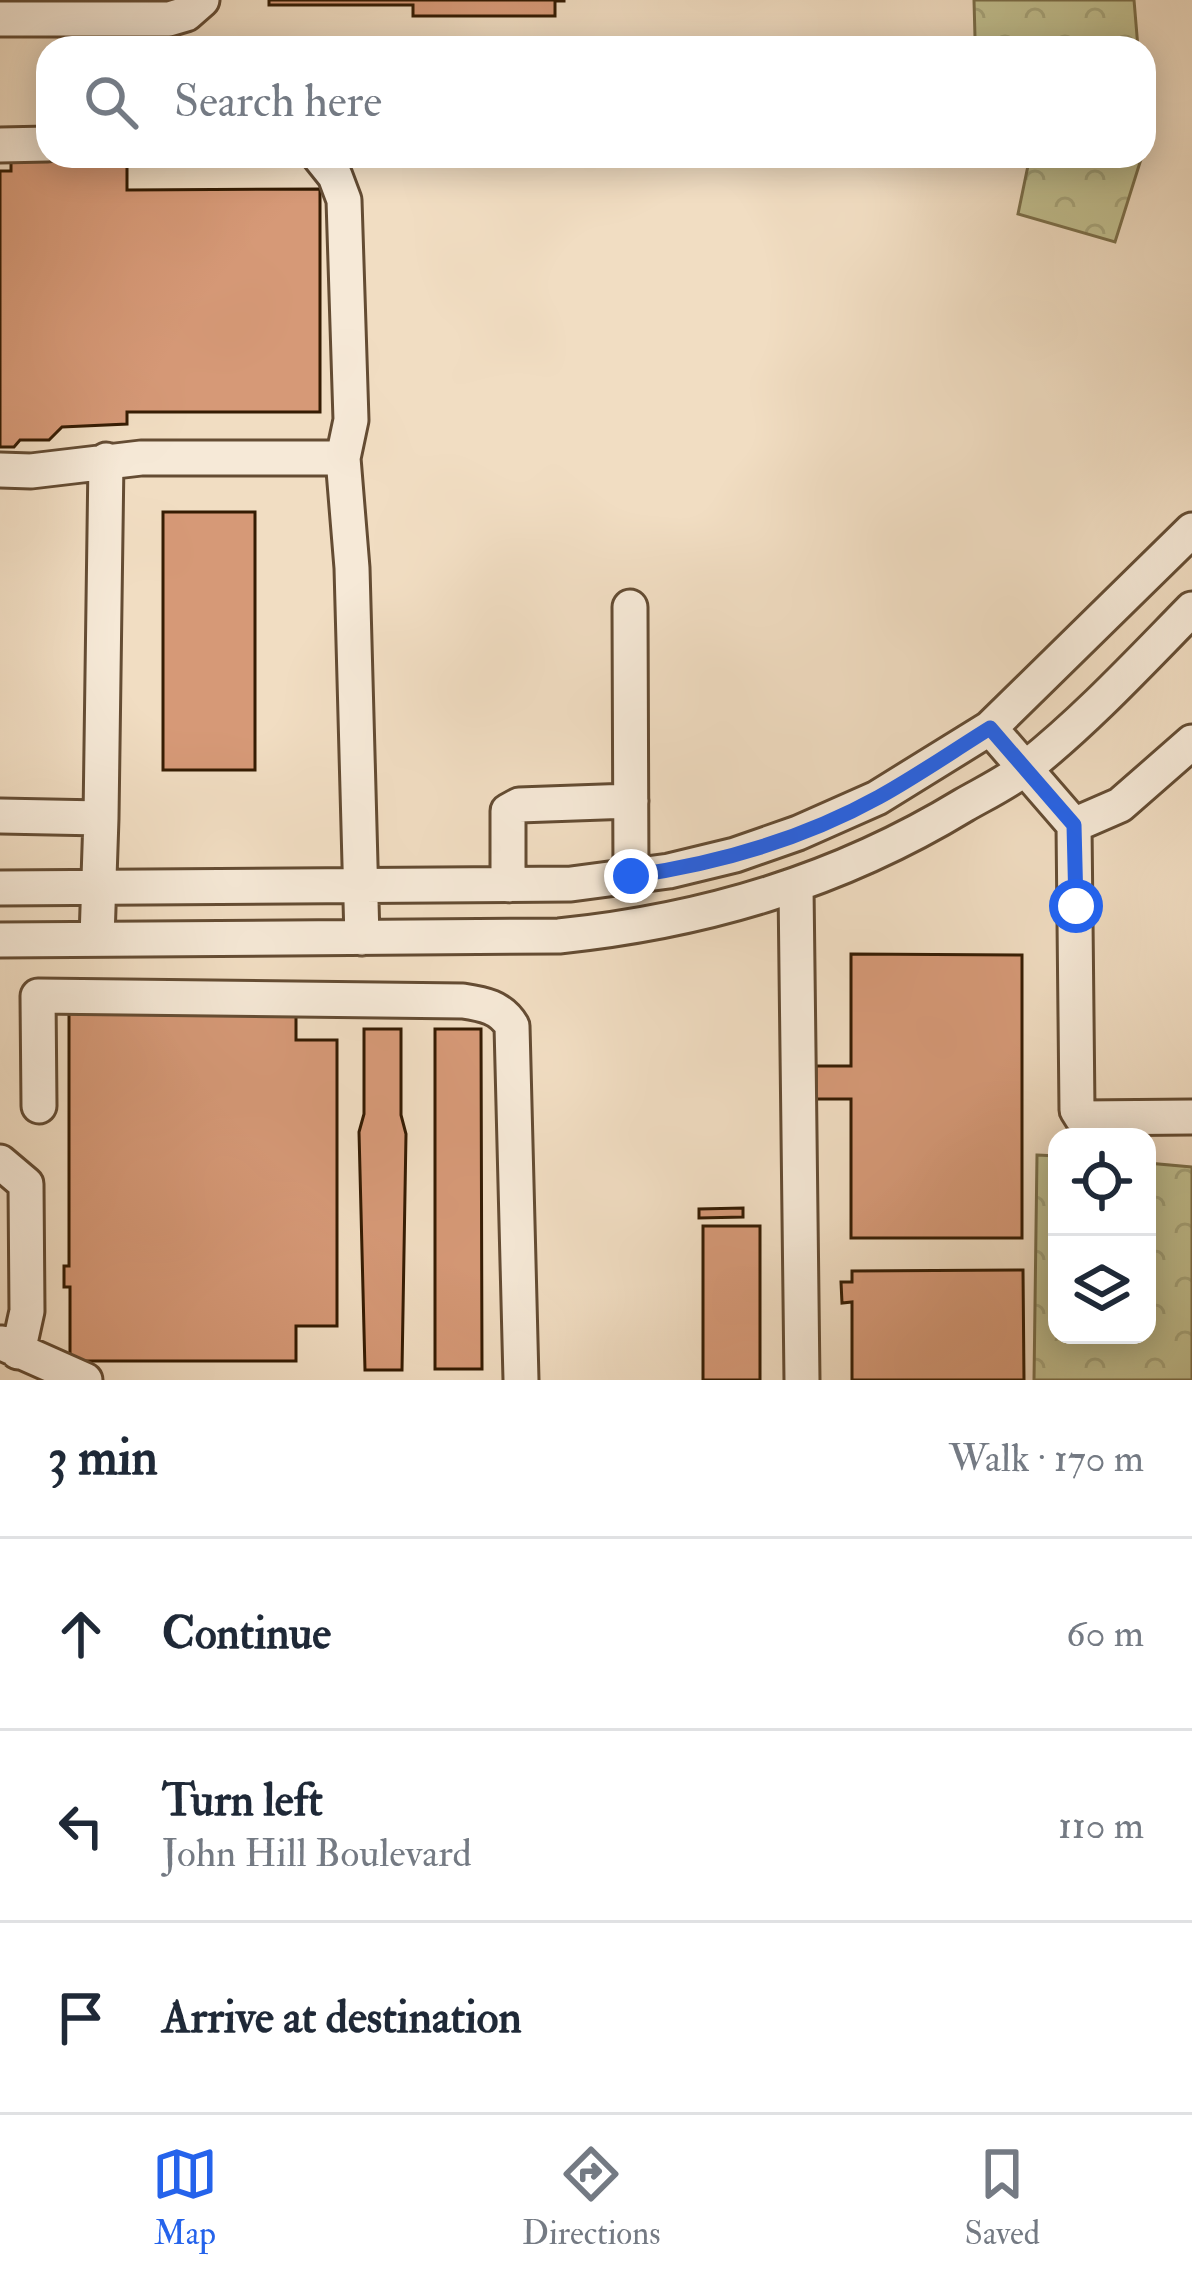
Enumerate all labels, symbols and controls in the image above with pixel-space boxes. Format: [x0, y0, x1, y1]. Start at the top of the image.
search box [36, 36, 1156, 168]
icon: search [78, 69, 144, 135]
text: Search here [174, 74, 382, 130]
route end [604, 849, 658, 903]
route start [1049, 879, 1103, 933]
map controls [1048, 1128, 1156, 1344]
button: locate [1048, 1128, 1156, 1236]
button: layers [1048, 1236, 1156, 1344]
text: 3 min [48, 1426, 158, 1490]
text: Walk · 170 m [949, 1434, 1144, 1483]
icon: ahead [48, 1601, 114, 1667]
text: Continue [162, 1606, 331, 1662]
text: 60 m [1066, 1609, 1144, 1658]
text: Turn left [162, 1773, 323, 1829]
icon: left [48, 1793, 114, 1859]
text: 110 m [1058, 1801, 1144, 1850]
text: John Hill Boulevard [162, 1829, 472, 1878]
icon: arrive [48, 1985, 114, 2051]
text: Arrive at destination [162, 1990, 522, 2046]
tab: Map [152, 2141, 218, 2254]
tab: Directions [522, 2141, 661, 2254]
tab: Saved [965, 2141, 1040, 2254]

